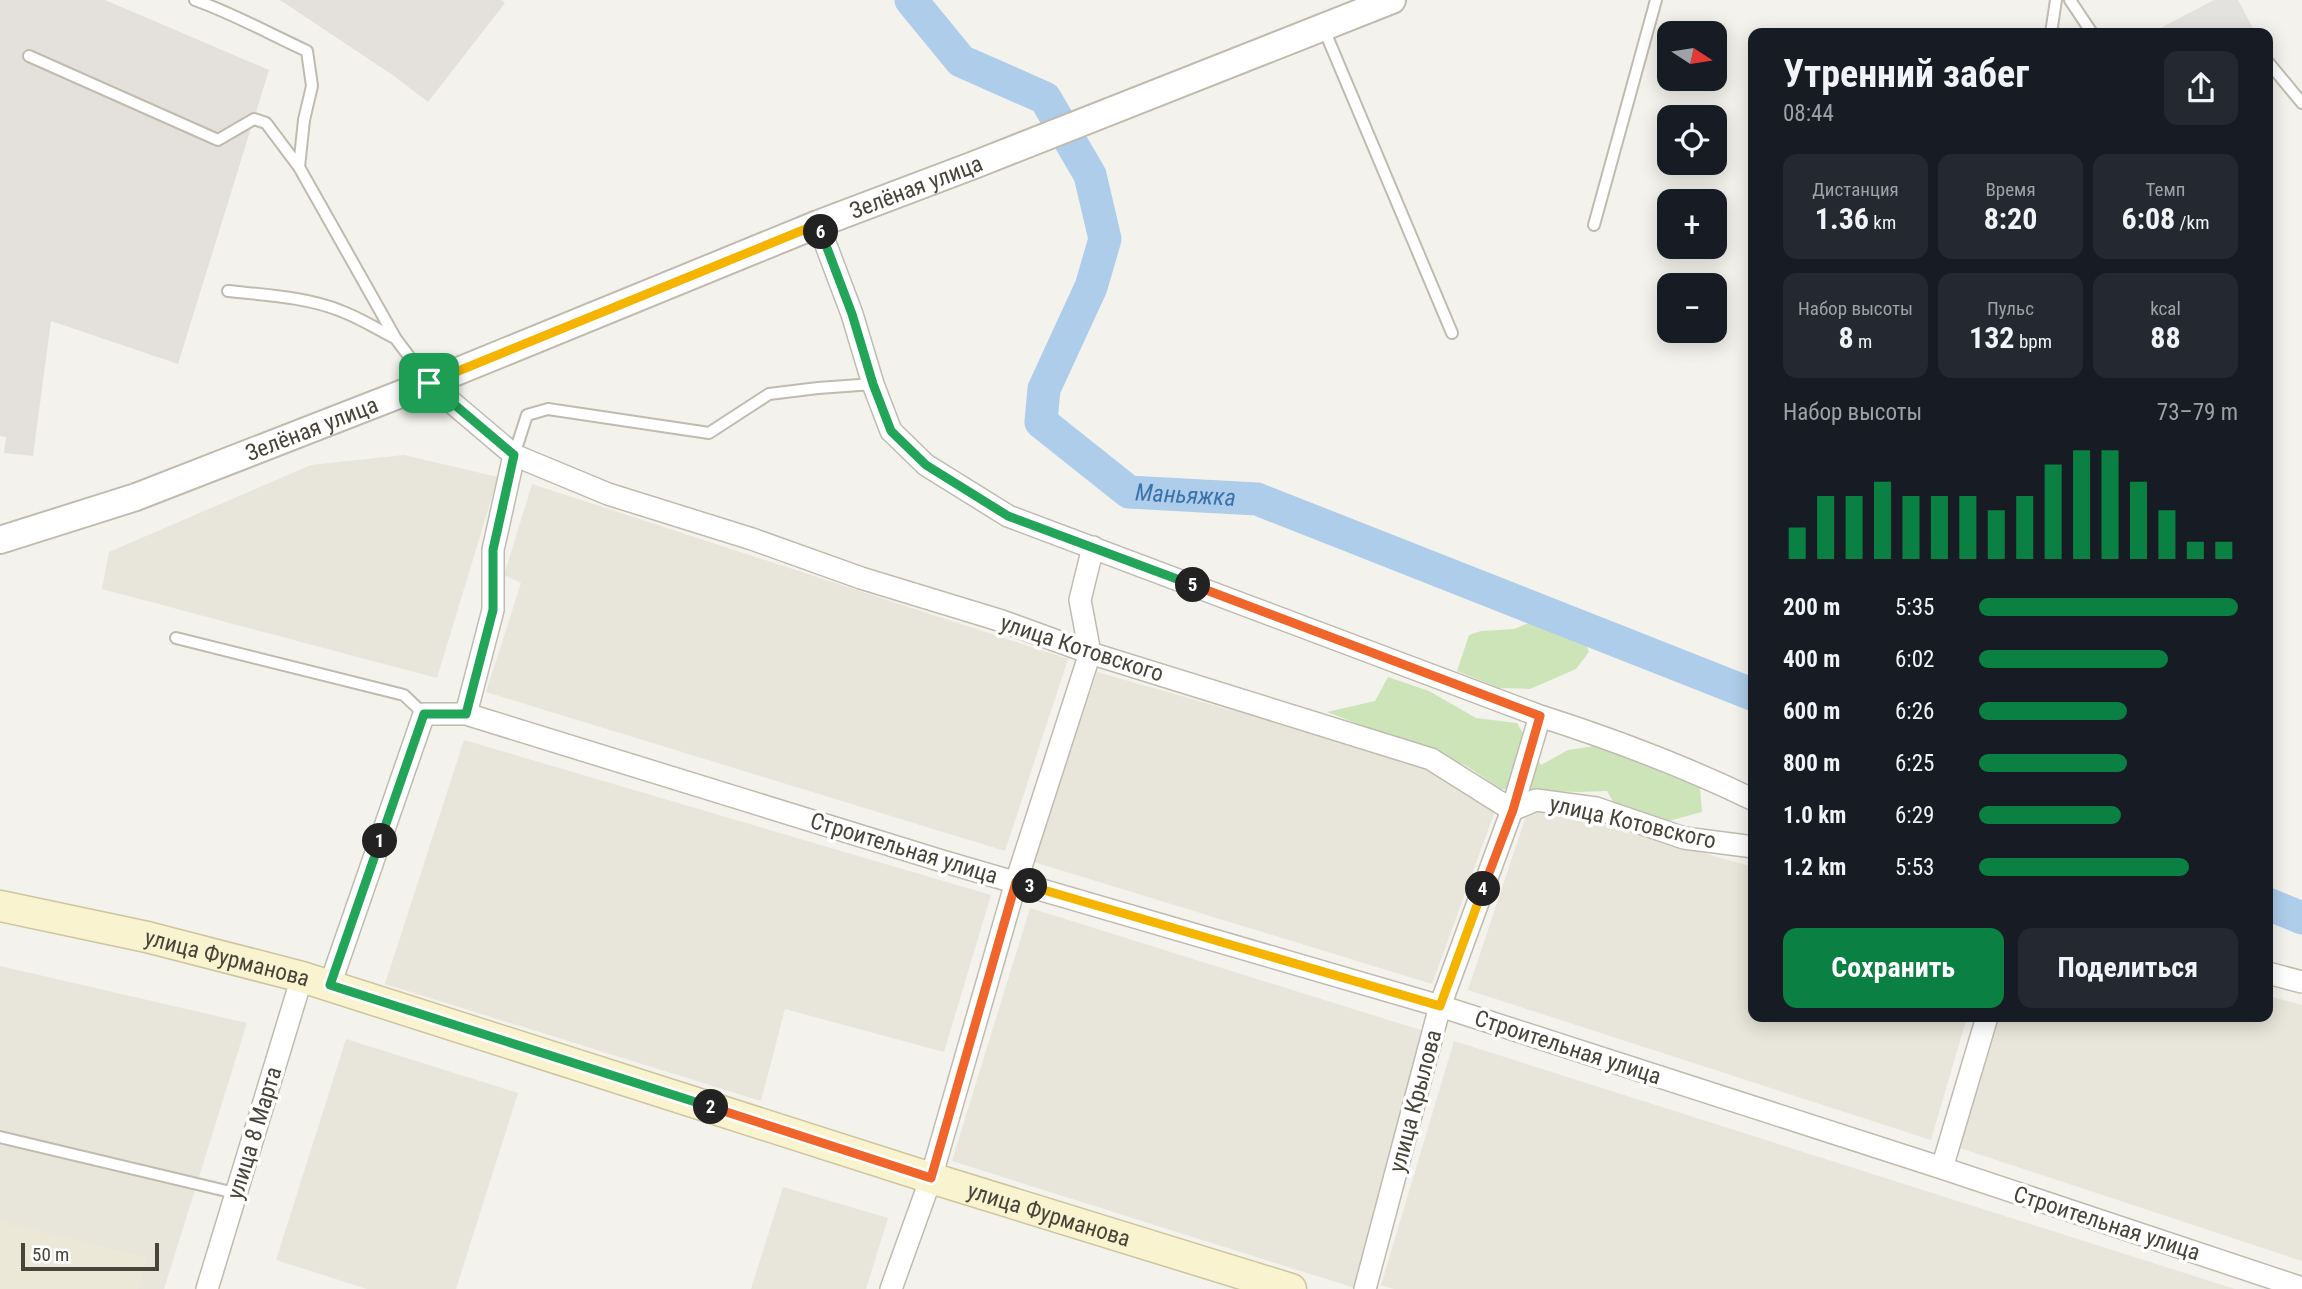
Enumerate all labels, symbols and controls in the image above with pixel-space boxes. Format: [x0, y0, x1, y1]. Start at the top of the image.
north arrow [1657, 21, 1727, 91]
map controls [1657, 21, 1727, 343]
button: share [2164, 51, 2238, 125]
text: Утренний забег [1783, 52, 2029, 96]
text: 08:44 [1783, 100, 1834, 127]
button: locate [1657, 105, 1727, 175]
street label: Зелёная улица [846, 150, 987, 225]
text: Дистанция [1812, 178, 1899, 201]
text: Время [1985, 178, 2036, 201]
text: Темп [2146, 178, 2185, 201]
button: + [1657, 189, 1727, 259]
text: 1.36 [1815, 201, 1869, 236]
text: 8:20 [1984, 201, 2037, 236]
text: 6:08 [2122, 201, 2175, 236]
text: km [1869, 211, 1896, 234]
text: /km [2175, 211, 2209, 234]
pin: 6 [804, 215, 838, 250]
text: 6 [816, 220, 825, 243]
button: − [1657, 273, 1727, 343]
text: Набор высоты [1798, 297, 1913, 320]
text: Пульс [1987, 297, 2034, 320]
text: kcal [2150, 297, 2181, 320]
text: 8 [1839, 320, 1854, 355]
text: 132 [1969, 320, 2015, 355]
text: 88 [2150, 320, 2181, 355]
text: m [1854, 330, 1872, 353]
text: bpm [2015, 330, 2052, 353]
pin [399, 353, 459, 413]
icon: arrive [410, 364, 448, 402]
street label: Зелёная улица [242, 391, 382, 467]
text: Набор высоты [1783, 399, 1922, 426]
text: 73–79 m [2157, 399, 2238, 426]
water label: Маньяжка [1134, 478, 1237, 512]
pin: 5 [1176, 568, 1210, 602]
text: 5 [1188, 573, 1197, 596]
text: 200 m [1783, 594, 1840, 621]
text: 5:35 [1895, 594, 1934, 621]
street label: улица Котовского [997, 609, 1167, 688]
text: 400 m [1783, 646, 1840, 673]
text: 6:02 [1895, 646, 1934, 673]
text: 600 m [1783, 698, 1840, 725]
text: 6:26 [1895, 698, 1934, 725]
text: 800 m [1783, 750, 1840, 777]
text: 6:25 [1895, 750, 1934, 777]
street label: улица Котовского [1547, 790, 1719, 855]
text: 1.0 km [1783, 802, 1846, 829]
text: 6:29 [1895, 802, 1934, 829]
street label: Строительная улица [807, 807, 1001, 890]
pin: 1 [362, 824, 398, 858]
text: 1 [375, 829, 384, 852]
text: 1.2 km [1783, 854, 1846, 881]
text: 5:53 [1895, 854, 1934, 881]
pin: 3 [1012, 868, 1048, 903]
pin: 4 [1466, 872, 1500, 906]
text: 3 [1025, 874, 1034, 897]
text: 4 [1478, 877, 1487, 900]
street label: улица Фурманова [142, 924, 313, 993]
button: Сохранить [1783, 928, 2004, 1008]
button: Поделиться [2018, 928, 2238, 1008]
street label: Строительная улица [1471, 1005, 1665, 1090]
street label: улица Крылова [1383, 1027, 1447, 1175]
street label: улица 8 Марта [222, 1064, 287, 1203]
pin: 2 [694, 1090, 728, 1124]
text: 2 [706, 1095, 715, 1118]
street label: улица Фурманова [964, 1177, 1134, 1253]
street label: Строительная улица [2010, 1181, 2204, 1266]
scale bar [21, 1240, 159, 1272]
text: 50 m [32, 1243, 69, 1266]

